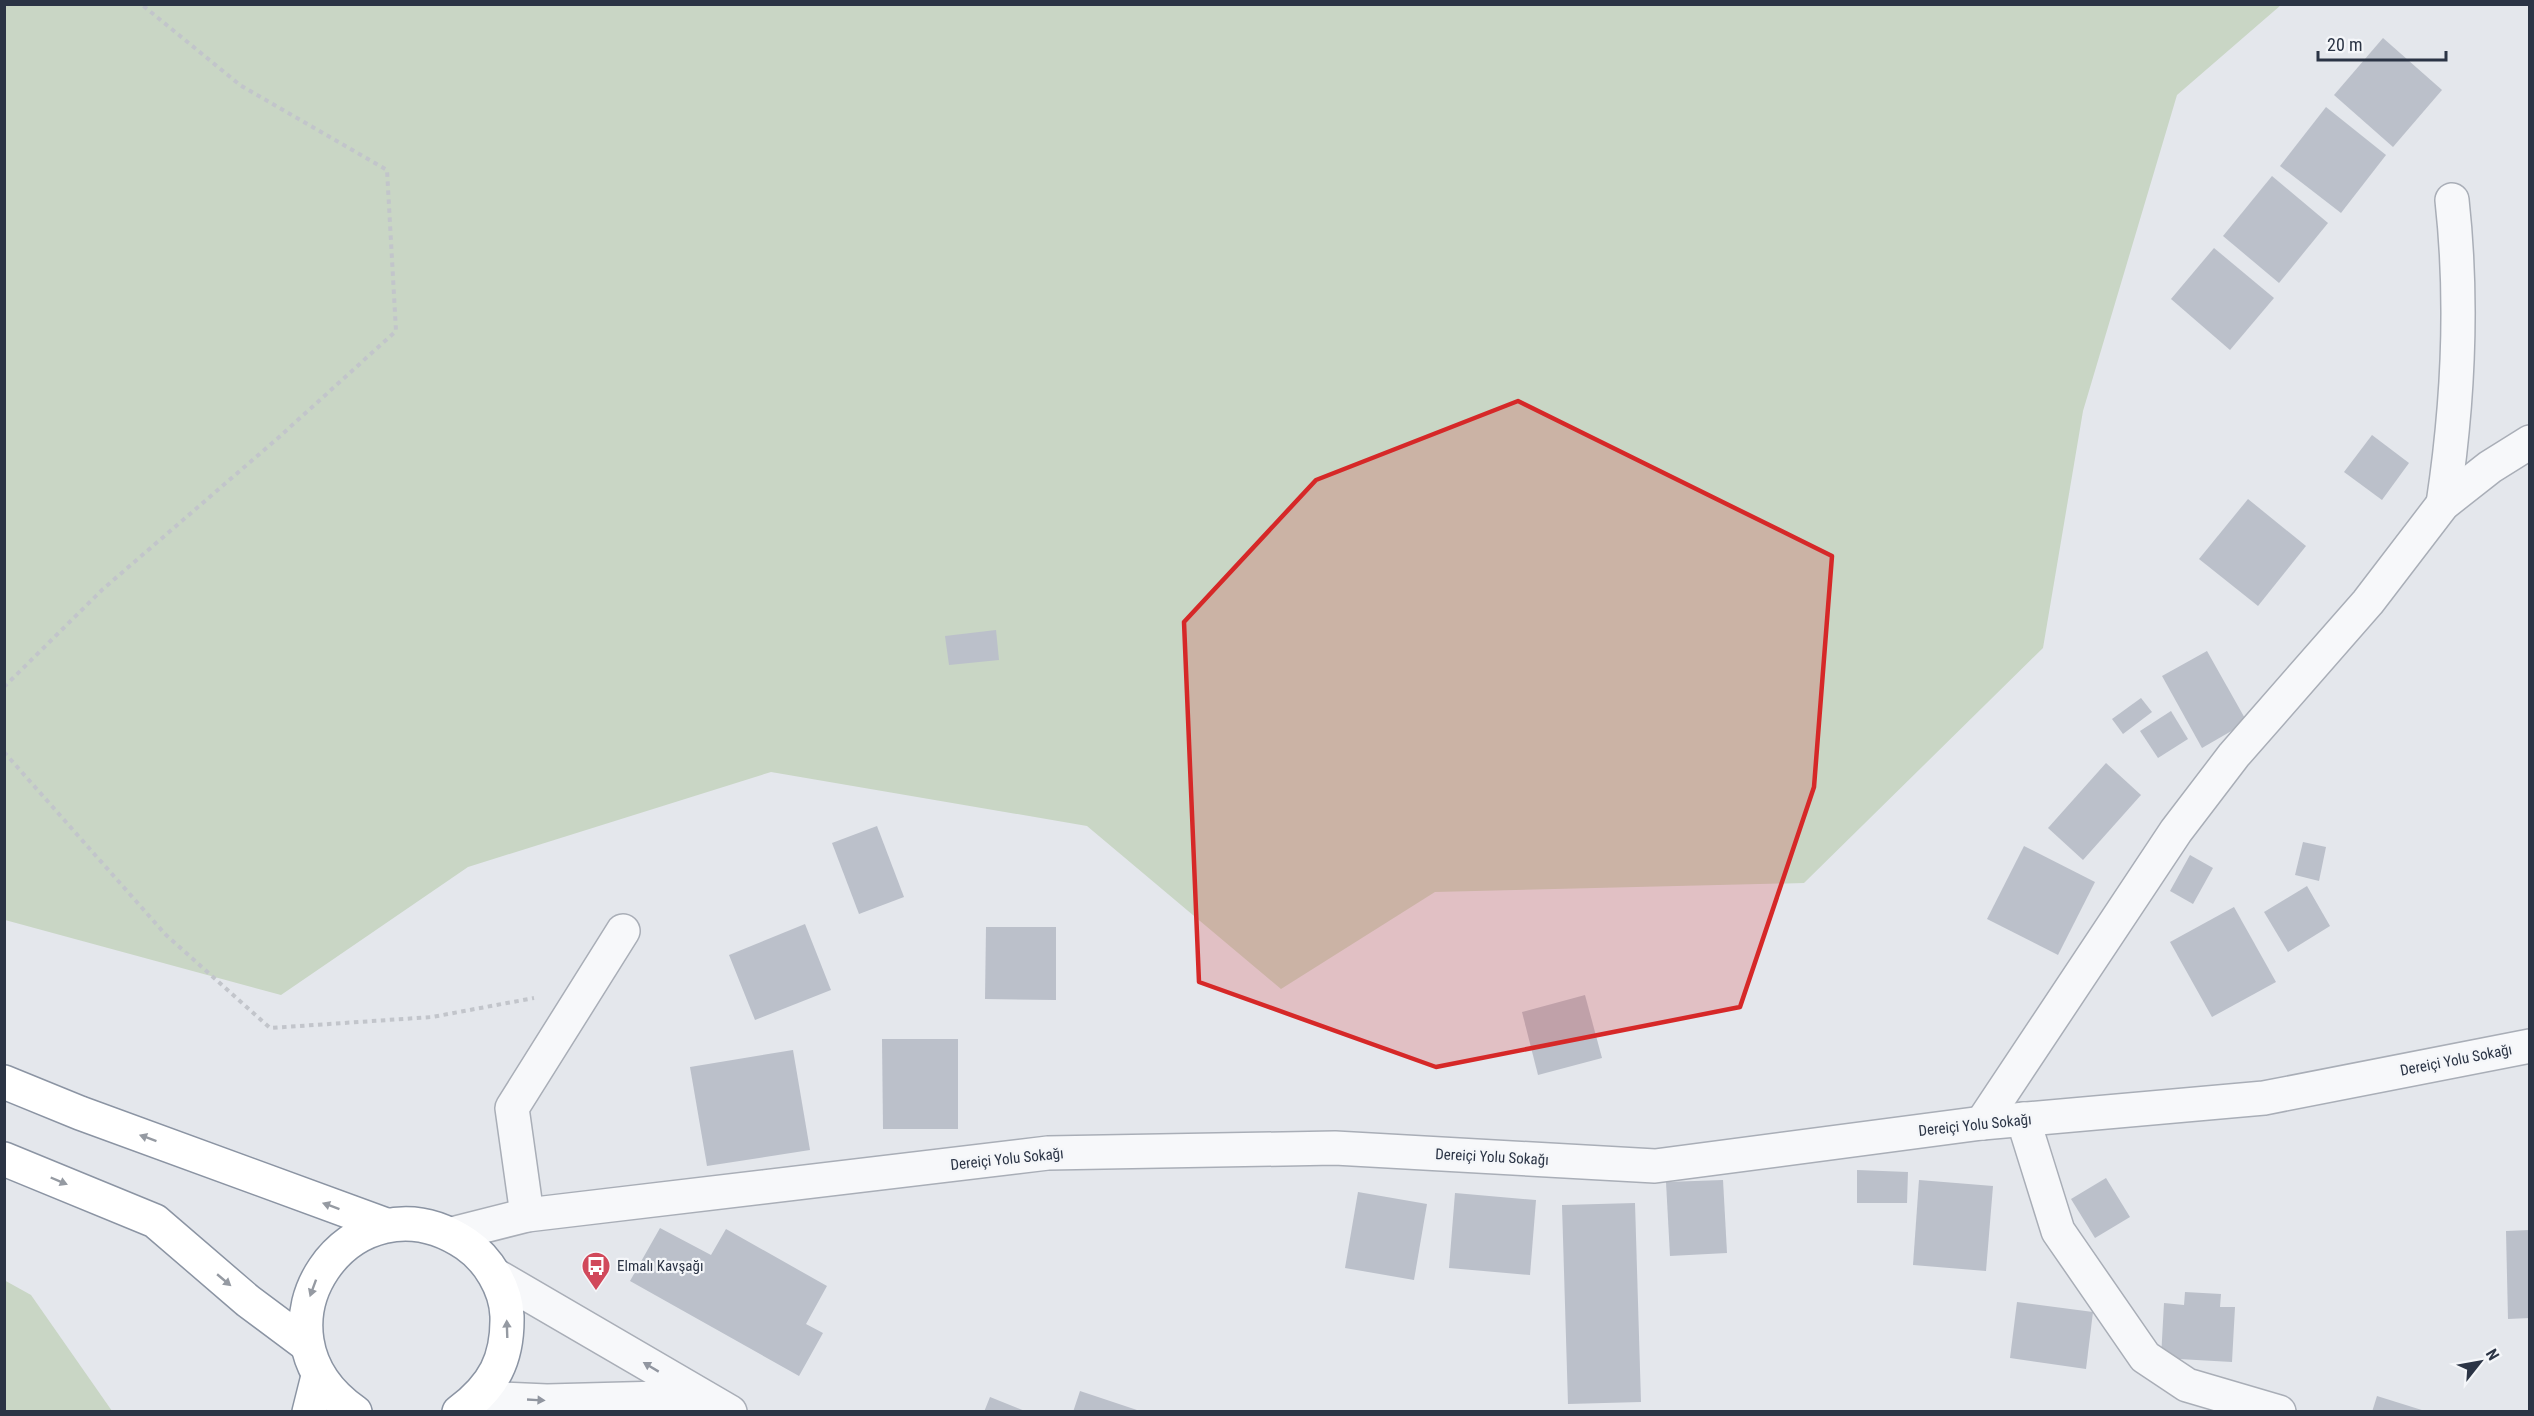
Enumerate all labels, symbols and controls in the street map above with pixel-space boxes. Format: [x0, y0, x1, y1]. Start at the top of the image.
scale bar [2318, 24, 2446, 62]
text: 20 m [2327, 34, 2362, 55]
street label: Dereiçi Yolu Sokağı [2399, 1040, 2513, 1080]
street label: Dereiçi Yolu Sokağı [1918, 1110, 2032, 1140]
one-way arrow [139, 1132, 157, 1142]
street label: Dereiçi Yolu Sokağı [950, 1144, 1064, 1174]
street label: Dereiçi Yolu Sokağı [1435, 1145, 1549, 1169]
one-way arrow [50, 1176, 68, 1186]
one-way arrow [322, 1200, 340, 1210]
bus stop icon: Elmalı Kavşağı [580, 1250, 612, 1292]
place label: Elmalı Kavşağı [617, 1257, 703, 1275]
one-way arrow [216, 1273, 231, 1286]
one-way arrow [308, 1280, 318, 1298]
one-way arrow [502, 1319, 512, 1338]
north arrow [2450, 1332, 2510, 1392]
text: N [2482, 1345, 2503, 1364]
one-way arrow [642, 1362, 659, 1372]
one-way arrow [527, 1396, 546, 1405]

